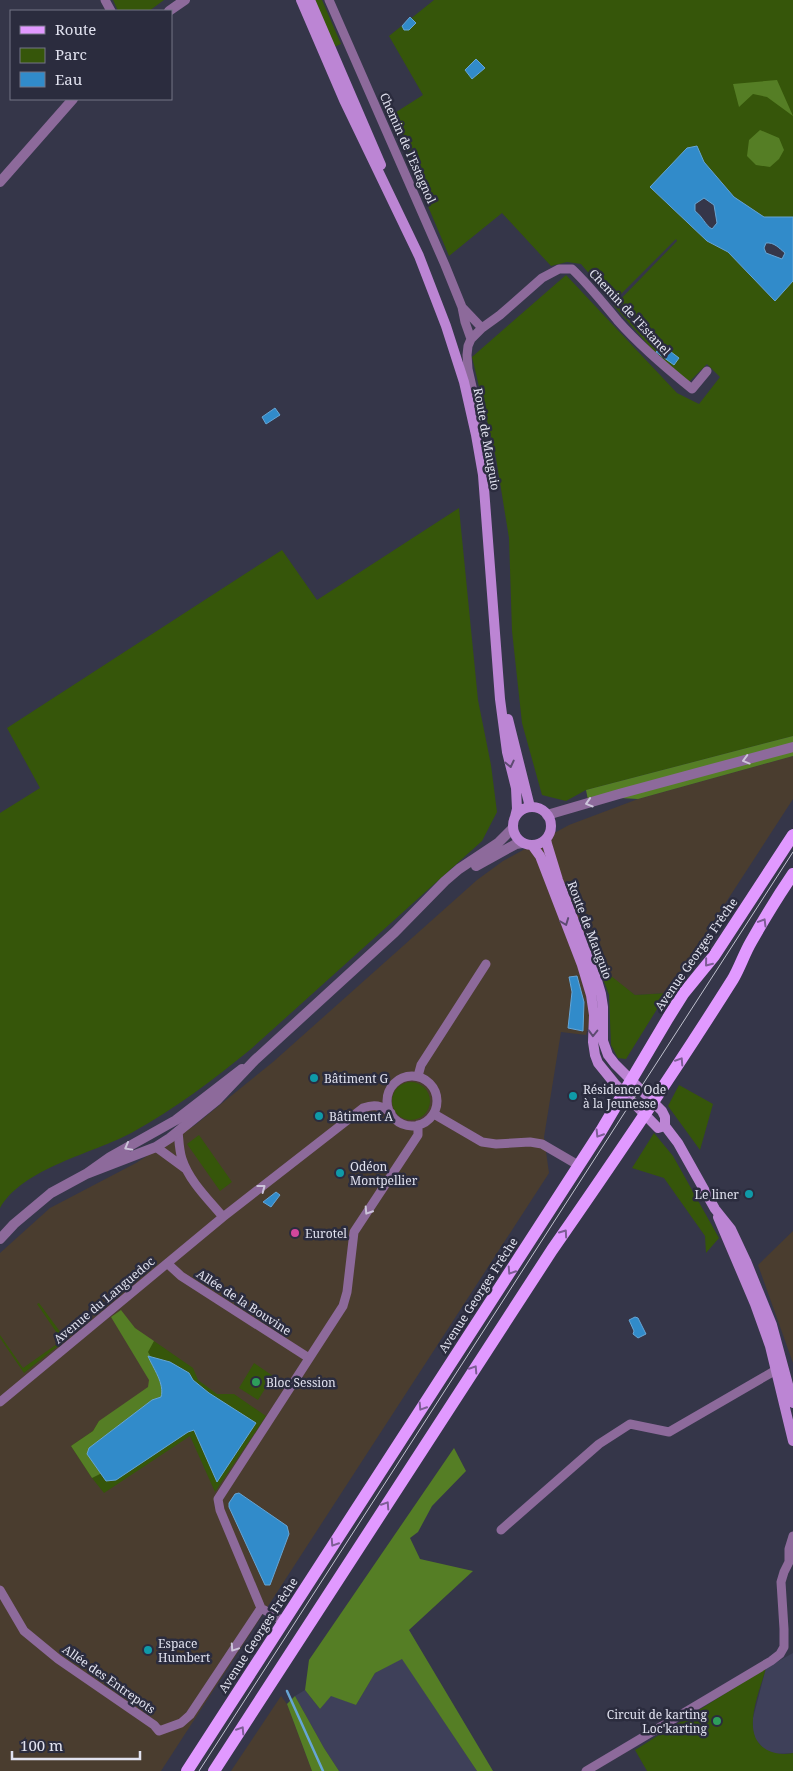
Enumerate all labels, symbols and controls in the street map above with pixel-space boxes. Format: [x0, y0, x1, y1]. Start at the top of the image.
legend [10, 10, 172, 100]
text: Route [55, 19, 96, 39]
text: Parc [55, 44, 87, 64]
text: Eau [55, 69, 83, 89]
street label: Chemin de l'Estagnol [376, 90, 440, 206]
street label: Chemin de l'Estanel [585, 265, 675, 359]
street label: Route de Mauguio [470, 387, 504, 492]
one-way arrow [741, 754, 750, 765]
one-way arrow [504, 760, 515, 769]
one-way arrow [586, 797, 594, 807]
street label: Route de Mauguio [564, 879, 617, 981]
street label: Avenue Georges Frêche [651, 894, 741, 1014]
one-way arrow [559, 917, 569, 926]
one-way arrow [757, 918, 766, 927]
one-way arrow [705, 957, 713, 966]
one-way arrow [588, 1030, 598, 1037]
one-way arrow [674, 1057, 683, 1067]
place label: Bâtiment G [324, 1070, 389, 1087]
marker: Bâtiment G [308, 1072, 320, 1084]
place label: Résidence Ode à la Jeunesse [583, 1081, 666, 1112]
marker: Résidence Ode à la Jeunesse [567, 1090, 579, 1102]
place label: Bâtiment A [329, 1108, 394, 1125]
marker: Bâtiment A [313, 1110, 325, 1122]
one-way arrow [595, 1129, 605, 1138]
one-way arrow [125, 1140, 134, 1150]
place label: Odéon Montpellier [350, 1158, 418, 1189]
marker: Odéon Montpellier [334, 1167, 346, 1179]
one-way arrow [256, 1185, 266, 1194]
place label: Le liner [695, 1186, 739, 1203]
marker: Le liner [743, 1188, 755, 1200]
one-way arrow [365, 1205, 374, 1215]
place label: Eurotel [305, 1225, 347, 1242]
marker: Eurotel [289, 1227, 301, 1239]
one-way arrow [558, 1229, 567, 1239]
street label: Avenue Georges Frêche [434, 1234, 522, 1356]
street label: Avenue du Languedoc [50, 1253, 158, 1347]
street label: Allée de la Bouvine [193, 1265, 295, 1339]
one-way arrow [507, 1265, 517, 1274]
one-way arrow [468, 1365, 478, 1374]
place label: Bloc Session [266, 1374, 336, 1391]
marker: Bloc Session [250, 1376, 262, 1388]
one-way arrow [419, 1401, 428, 1411]
one-way arrow [380, 1502, 389, 1511]
one-way arrow [331, 1538, 340, 1547]
street label: Avenue Georges Frêche [214, 1574, 302, 1696]
place label: Espace Humbert [158, 1635, 210, 1666]
street label: Allée des Entrepots [59, 1641, 159, 1717]
one-way arrow [231, 1643, 240, 1652]
marker: Espace Humbert [142, 1644, 154, 1656]
place label: Circuit de karting Loc'karting [607, 1706, 708, 1737]
marker: Circuit de karting Loc'karting [711, 1715, 723, 1727]
one-way arrow [234, 1726, 244, 1735]
scale bar [12, 1728, 140, 1760]
text: 100 m [20, 1735, 63, 1755]

